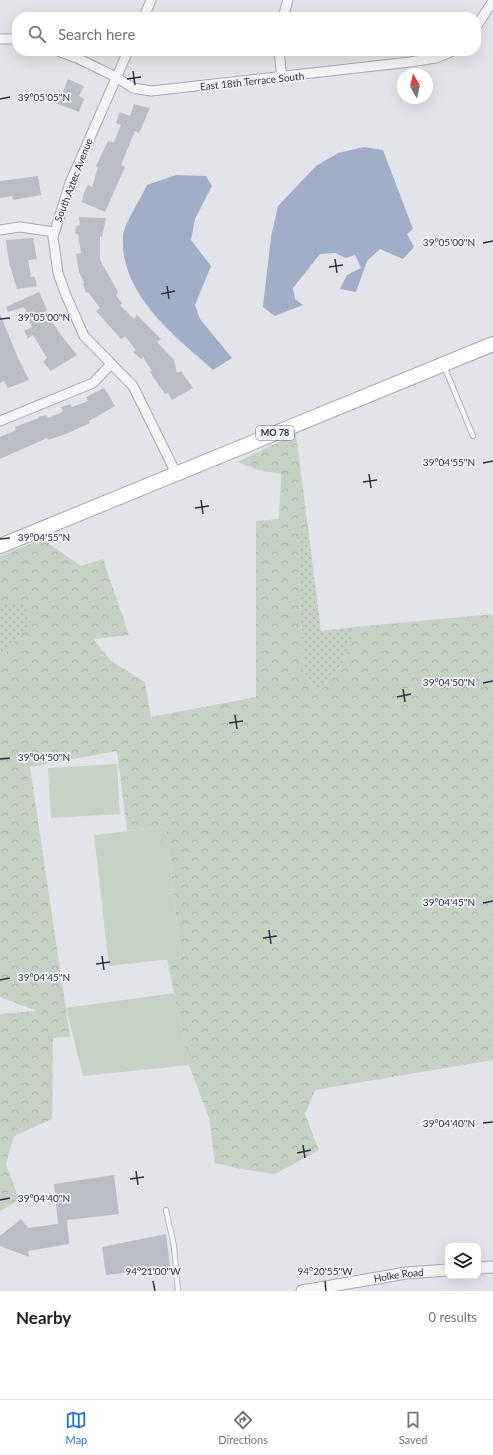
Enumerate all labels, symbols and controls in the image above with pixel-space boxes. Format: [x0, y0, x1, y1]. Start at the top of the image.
search box [12, 12, 481, 56]
icon: search [26, 23, 48, 45]
text: Search here [58, 25, 135, 43]
north arrow [397, 68, 433, 104]
street label: East 18th Terrace South [199, 70, 305, 92]
text: 39°05'05"N [18, 91, 70, 103]
street label: South Aztec Avenue [52, 137, 94, 223]
text: 39°05'00"N [423, 236, 475, 248]
text: 39°05'00"N [18, 311, 70, 323]
road number: MO 78 [256, 426, 294, 440]
text: 39°04'55"N [423, 456, 475, 468]
text: 39°04'55"N [18, 531, 70, 543]
text: 39°04'50"N [423, 676, 475, 688]
text: 39°04'50"N [18, 751, 70, 763]
text: 39°04'45"N [423, 896, 475, 908]
text: 39°04'45"N [18, 971, 70, 983]
text: 39°04'40"N [423, 1117, 475, 1129]
text: 39°04'40"N [18, 1192, 70, 1204]
map controls [445, 1243, 481, 1279]
button: layers [445, 1243, 481, 1279]
text: 94°21'00"W [125, 1265, 181, 1277]
text: 94°20'55"W [297, 1265, 353, 1277]
street label: Holke Road [373, 1266, 424, 1284]
text: Nearby [16, 1307, 71, 1328]
text: 0 results [429, 1309, 477, 1325]
tab: Map [65, 1409, 87, 1446]
tab: Directions [218, 1409, 268, 1446]
tab: Saved [399, 1409, 428, 1446]

